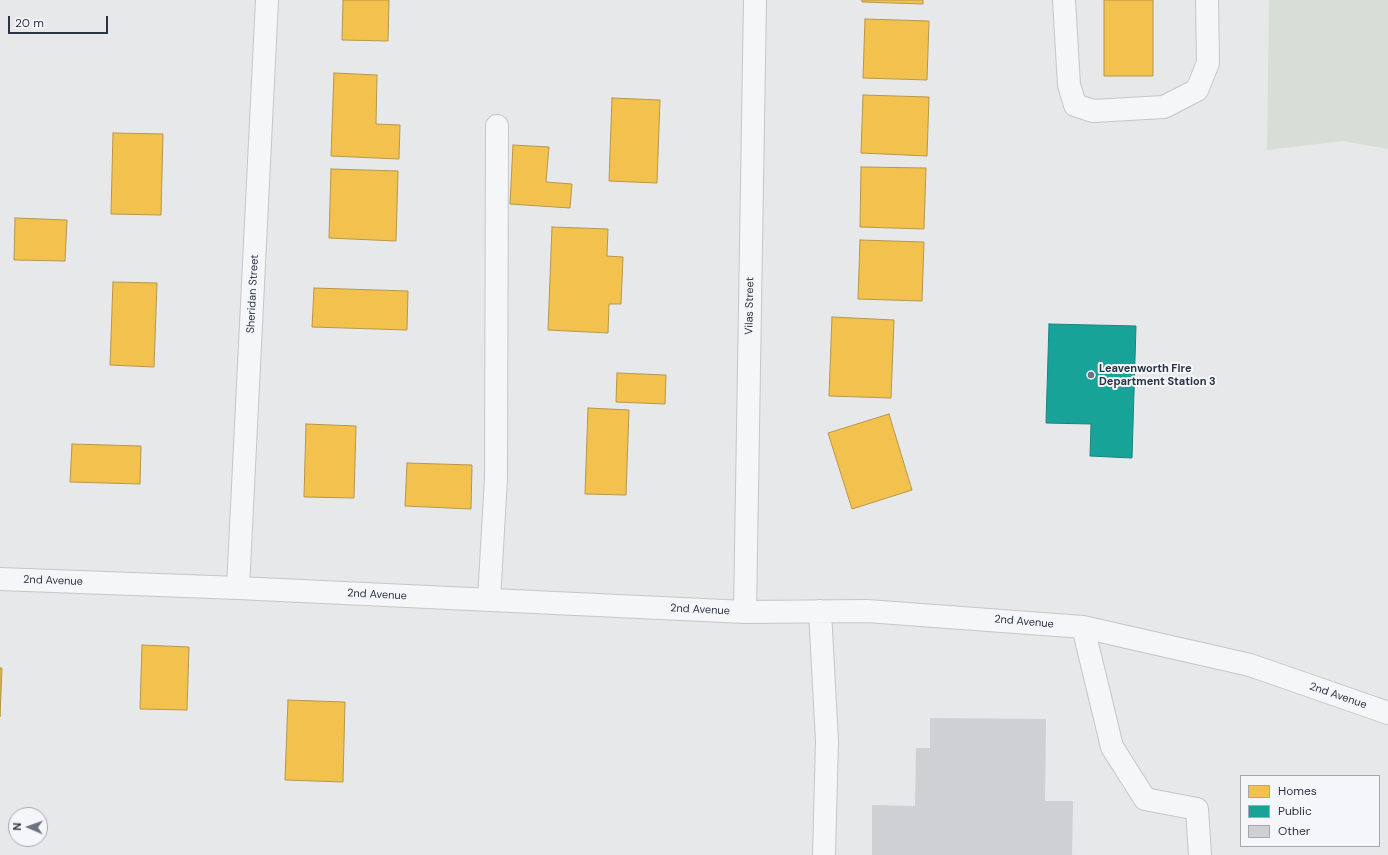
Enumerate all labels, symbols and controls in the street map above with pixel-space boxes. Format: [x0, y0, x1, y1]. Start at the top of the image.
scale bar [10, 8, 110, 34]
text: 20 m [15, 15, 44, 31]
street label: Sheridan Street [244, 254, 262, 334]
street label: Vilas Street [743, 277, 757, 335]
place label: Leavenworth Fire Department Station 3 [1099, 362, 1216, 388]
marker: Leavenworth Fire Department Station 3 [1086, 370, 1096, 380]
street label: 2nd Avenue [23, 573, 83, 589]
street label: 2nd Avenue [347, 587, 407, 603]
street label: 2nd Avenue [670, 602, 730, 618]
street label: 2nd Avenue [994, 613, 1054, 631]
street label: 2nd Avenue [1308, 680, 1368, 712]
legend [1240, 775, 1380, 847]
text: Homes [1278, 783, 1317, 799]
text: Public [1278, 803, 1312, 819]
north arrow [8, 807, 48, 847]
text: N [10, 822, 24, 831]
text: Other [1278, 823, 1310, 839]

